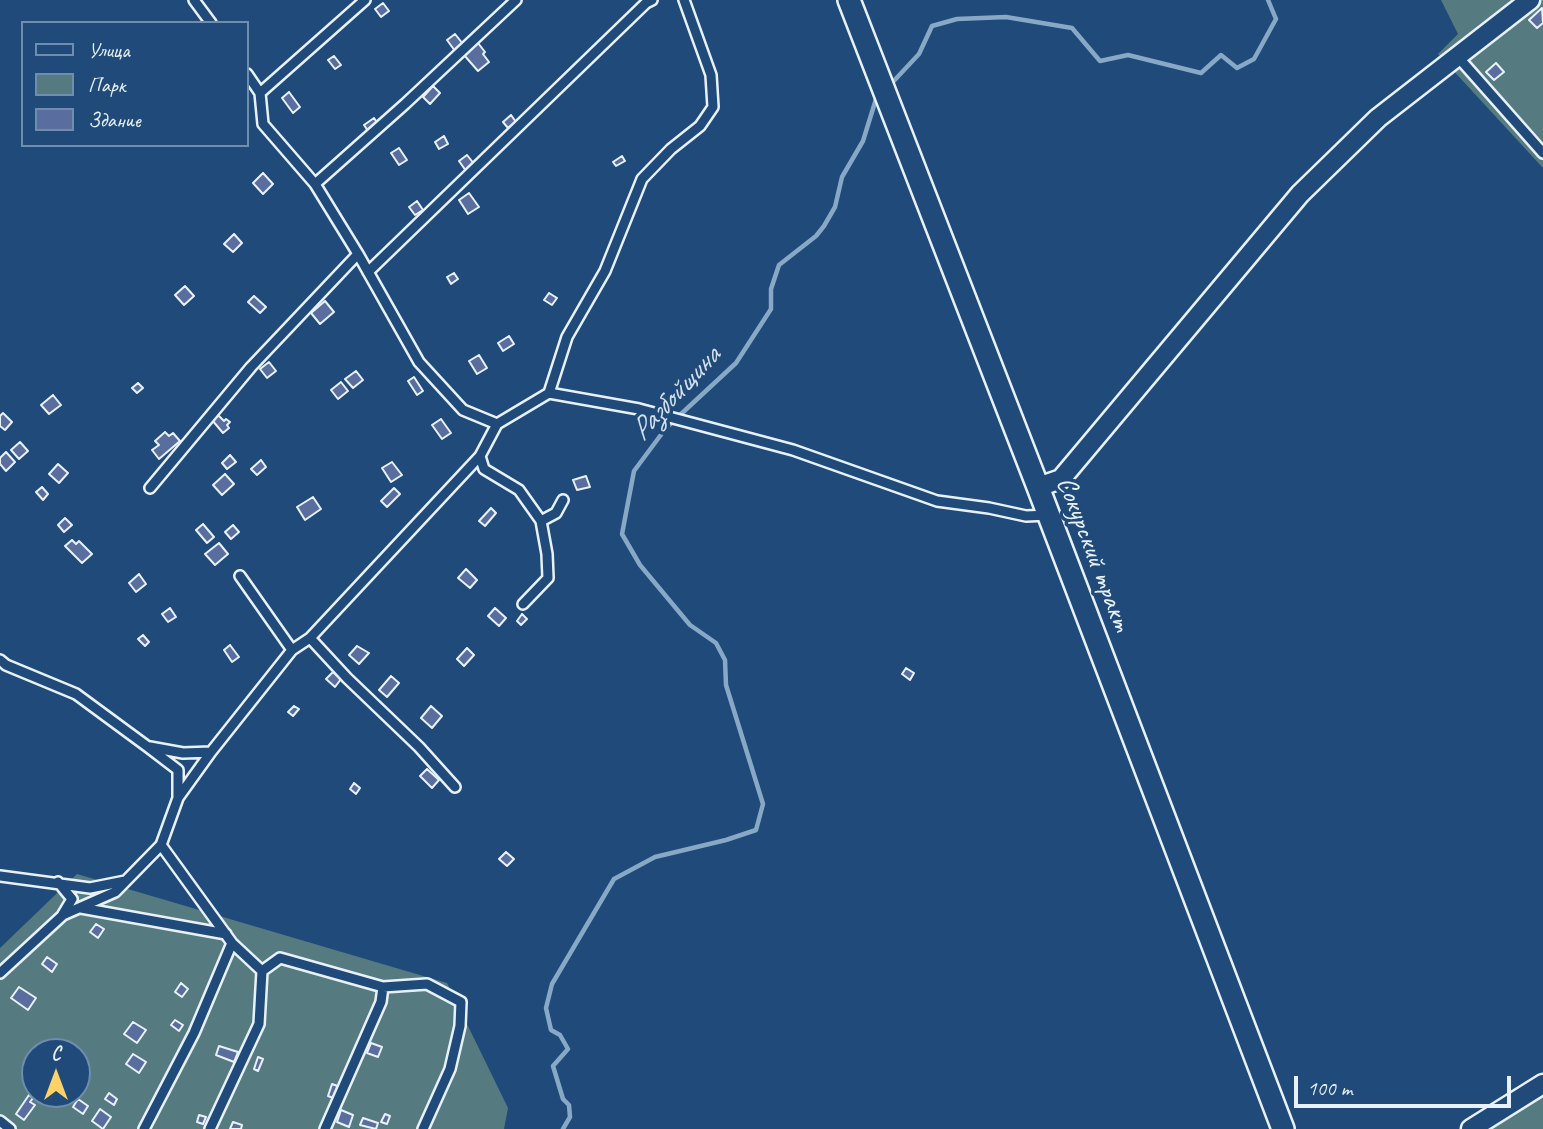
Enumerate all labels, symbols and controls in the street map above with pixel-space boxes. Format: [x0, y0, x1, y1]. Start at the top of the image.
legend [21, 21, 248, 147]
text: Улица [88, 37, 130, 63]
text: Парк [88, 72, 125, 98]
text: Здание [88, 107, 141, 133]
water label: Разбойщина [623, 339, 729, 449]
street label: Сокурский тракт [1048, 472, 1138, 636]
north arrow [21, 1038, 91, 1108]
text: С [51, 1042, 61, 1066]
scale bar [1298, 1062, 1515, 1106]
text: 100 m [1307, 1075, 1352, 1101]

